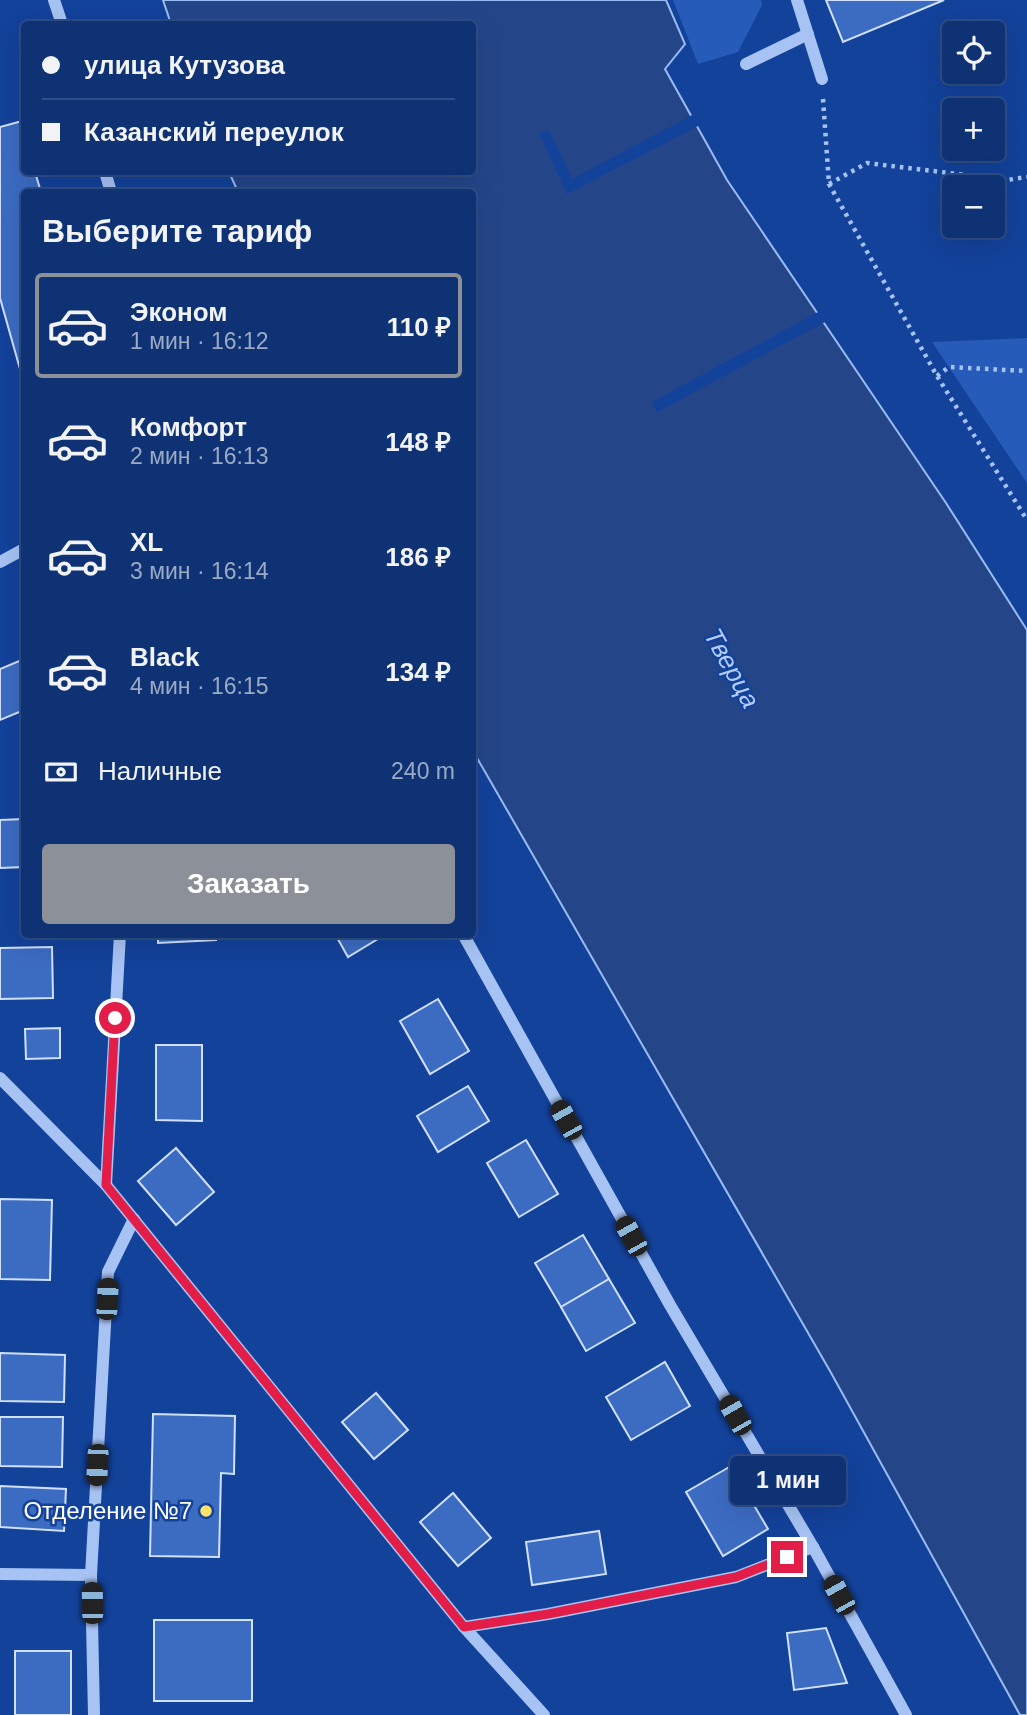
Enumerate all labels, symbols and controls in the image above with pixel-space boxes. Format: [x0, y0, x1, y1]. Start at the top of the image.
map controls [942, 21, 1005, 238]
button: locate [942, 21, 1005, 84]
text: улица Кутузова [84, 50, 285, 80]
button: + [942, 98, 1005, 161]
text: Казанский переулок [84, 117, 344, 147]
button: − [942, 175, 1005, 238]
text: Выберите тариф [42, 213, 312, 249]
icon: car [46, 294, 109, 357]
text: Эконом [130, 297, 228, 327]
text: 110 ₽ [387, 312, 451, 342]
text: 1 мин · 16:12 [130, 328, 269, 354]
icon: car [46, 409, 109, 472]
text: Комфорт [130, 412, 247, 442]
text: 148 ₽ [385, 427, 451, 457]
text: 2 мин · 16:13 [130, 443, 269, 469]
icon: car [46, 524, 109, 587]
text: XL [130, 527, 163, 557]
text: 186 ₽ [385, 542, 451, 572]
text: 3 мин · 16:14 [130, 558, 269, 584]
water label: Тверца [698, 623, 766, 713]
icon: car [46, 639, 109, 702]
text: Black [130, 642, 199, 672]
text: 134 ₽ [385, 657, 451, 687]
text: 4 мин · 16:15 [130, 673, 269, 699]
icon: cash [42, 753, 80, 791]
text: Наличные [98, 756, 222, 786]
text: 240 m [391, 758, 455, 784]
button: Заказать [42, 844, 455, 924]
route start [99, 1002, 131, 1034]
car [547, 1097, 586, 1143]
car [612, 1213, 651, 1259]
car [96, 1277, 119, 1321]
car [716, 1392, 755, 1438]
car [86, 1443, 109, 1487]
callout: 1 мин [729, 1456, 845, 1504]
text: 1 мин [756, 1467, 820, 1493]
place label: Отделение №7 [23, 1497, 192, 1524]
marker: Отделение №7 [198, 1503, 214, 1519]
route end [771, 1541, 803, 1573]
car [820, 1572, 859, 1618]
car [82, 1582, 103, 1624]

